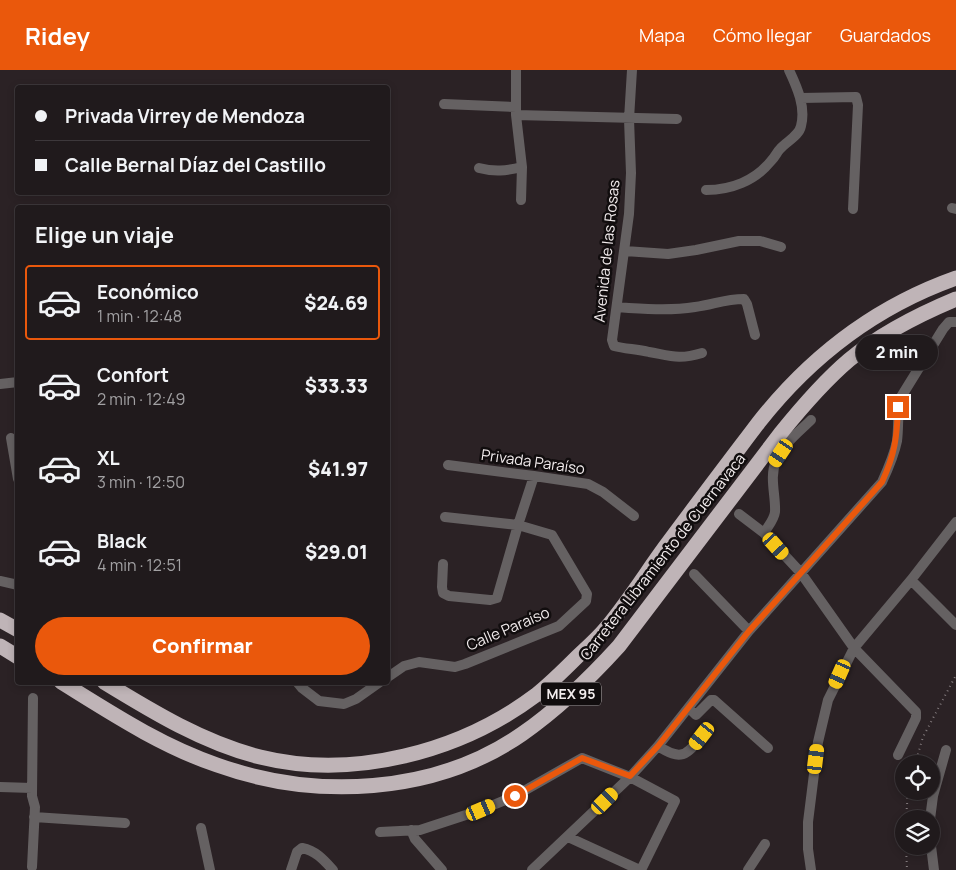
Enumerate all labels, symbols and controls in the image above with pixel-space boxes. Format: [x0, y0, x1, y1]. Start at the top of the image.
text: Ridey [25, 19, 90, 52]
text: Mapa [639, 23, 685, 47]
text: Cómo llegar [713, 23, 812, 47]
text: Guardados [840, 23, 931, 47]
text: Privada Virrey de Mendoza [65, 103, 305, 129]
text: Calle Bernal Díaz del Castillo [65, 152, 326, 178]
street label: Avenida de las Rosas [589, 179, 624, 323]
text: Elige un viaje [35, 220, 174, 250]
text: Económico [97, 279, 199, 305]
icon: car [37, 280, 82, 325]
text: $24.69 [304, 290, 368, 316]
text: 1 min · 12:48 [97, 305, 182, 327]
callout: 2 min [857, 334, 939, 370]
text: 2 min [876, 341, 918, 363]
text: Confort [97, 362, 169, 388]
icon: car [37, 363, 82, 408]
text: $33.33 [305, 373, 368, 399]
text: 2 min · 12:49 [97, 388, 186, 410]
route end [887, 396, 909, 418]
car [766, 436, 795, 470]
street label: Privada Paraíso [480, 444, 586, 479]
text: XL [97, 445, 120, 471]
icon: car [37, 446, 82, 491]
street label: Carretera Libramiento de Cuernavaca [575, 449, 750, 665]
text: $41.97 [308, 456, 368, 482]
text: 3 min · 12:50 [97, 471, 185, 493]
text: Black [97, 528, 146, 554]
icon: car [37, 529, 82, 574]
car [760, 530, 791, 562]
text: $29.01 [305, 539, 368, 565]
text: 4 min · 12:51 [97, 554, 182, 576]
street label: Calle Paraíso [463, 602, 553, 656]
button: Confirmar [35, 617, 370, 675]
car [827, 657, 852, 691]
road number: MEX 95 [541, 682, 601, 706]
car [686, 720, 717, 752]
car [806, 743, 825, 775]
map controls [895, 755, 940, 855]
button: locate [895, 755, 940, 800]
route start [504, 785, 526, 807]
car [589, 785, 620, 817]
car [464, 797, 497, 823]
button: layers [895, 810, 940, 855]

